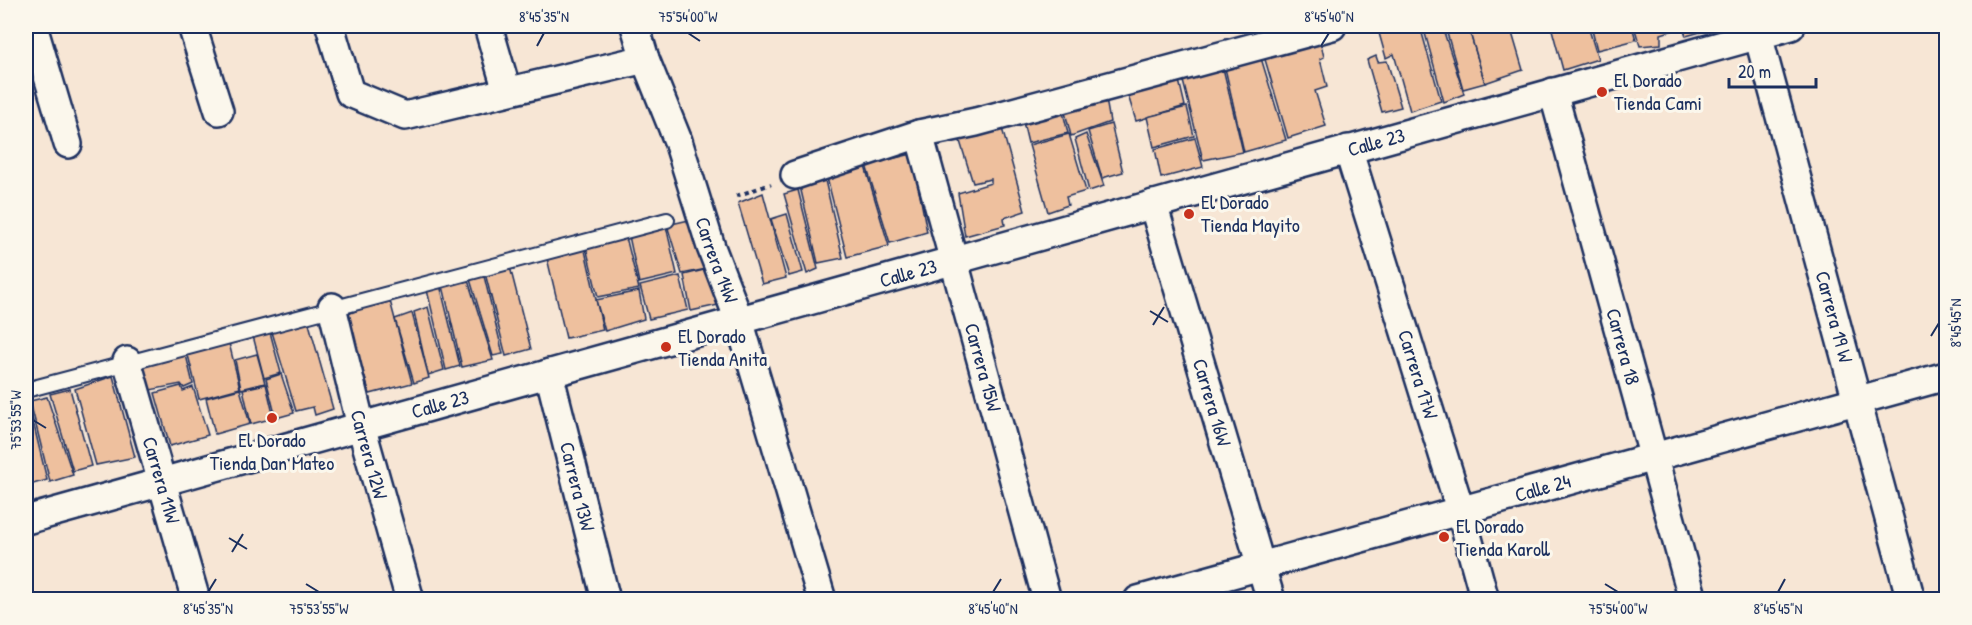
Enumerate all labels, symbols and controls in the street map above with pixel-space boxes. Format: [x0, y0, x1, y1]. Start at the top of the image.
text: 8°45'35"N [519, 6, 569, 27]
text: 75°54'00"W [659, 6, 718, 27]
text: 8°45'40"N [1304, 6, 1354, 27]
scale bar [1729, 51, 1816, 89]
text: 20 m [1738, 59, 1771, 84]
place label: El Dorado Tienda Cami [1614, 66, 1702, 116]
marker: El Dorado Tienda Cami [1595, 85, 1609, 99]
street label: Calle 23 [1344, 121, 1408, 163]
place label: El Dorado Tienda Mayito [1201, 188, 1300, 238]
marker: El Dorado Tienda Mayito [1182, 207, 1196, 221]
street label: Carrera 14W [689, 214, 745, 307]
street label: Calle 23 [876, 252, 940, 293]
street label: Carrera 19 W [1810, 268, 1860, 366]
text: 8°45'45"N [1945, 299, 1966, 347]
street label: Carrera 18 [1600, 305, 1647, 388]
street label: Carrera 15W [959, 320, 1009, 415]
place label: El Dorado Tienda Anita [678, 322, 767, 372]
street label: Carrera 17W [1392, 326, 1445, 423]
marker: El Dorado Tienda Anita [659, 340, 673, 354]
street label: Carrera 16W [1187, 355, 1239, 450]
street label: Calle 23 [408, 383, 472, 424]
text: 75°53'55"W [5, 390, 26, 450]
street label: Carrera 12W [345, 407, 395, 503]
marker: El Dorado Tienda Dan Mateo [265, 411, 279, 425]
place label: El Dorado Tienda Dan Mateo [210, 426, 334, 476]
street label: Carrera 11W [137, 433, 187, 527]
street label: Carrera 13W [554, 439, 602, 534]
street label: Calle 24 [1512, 467, 1574, 508]
place label: El Dorado Tienda Karoll [1456, 512, 1550, 562]
marker: El Dorado Tienda Karoll [1437, 530, 1451, 544]
text: 8°45'35"N [183, 598, 233, 619]
text: 75°53'55"W [289, 598, 349, 619]
text: 8°45'40"N [968, 598, 1018, 619]
text: 75°54'00"W [1589, 598, 1648, 619]
text: 8°45'45"N [1754, 598, 1802, 619]

